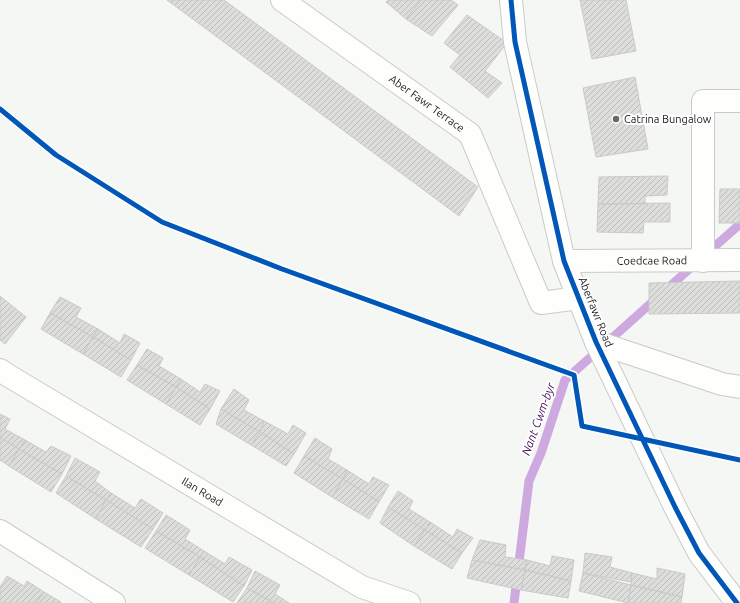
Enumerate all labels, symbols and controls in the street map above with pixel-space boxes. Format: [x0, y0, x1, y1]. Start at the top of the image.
street label: Aber Fawr Terrace [387, 72, 467, 134]
place label: Catrina Bungalow [624, 113, 712, 125]
marker: Catrina Bungalow [611, 114, 621, 124]
street label: Coedcae Road [617, 254, 687, 267]
street label: Aberfawr Road [577, 275, 615, 349]
water label: Nant Cwm-byr [519, 381, 557, 457]
street label: Ilan Road [180, 475, 225, 508]

